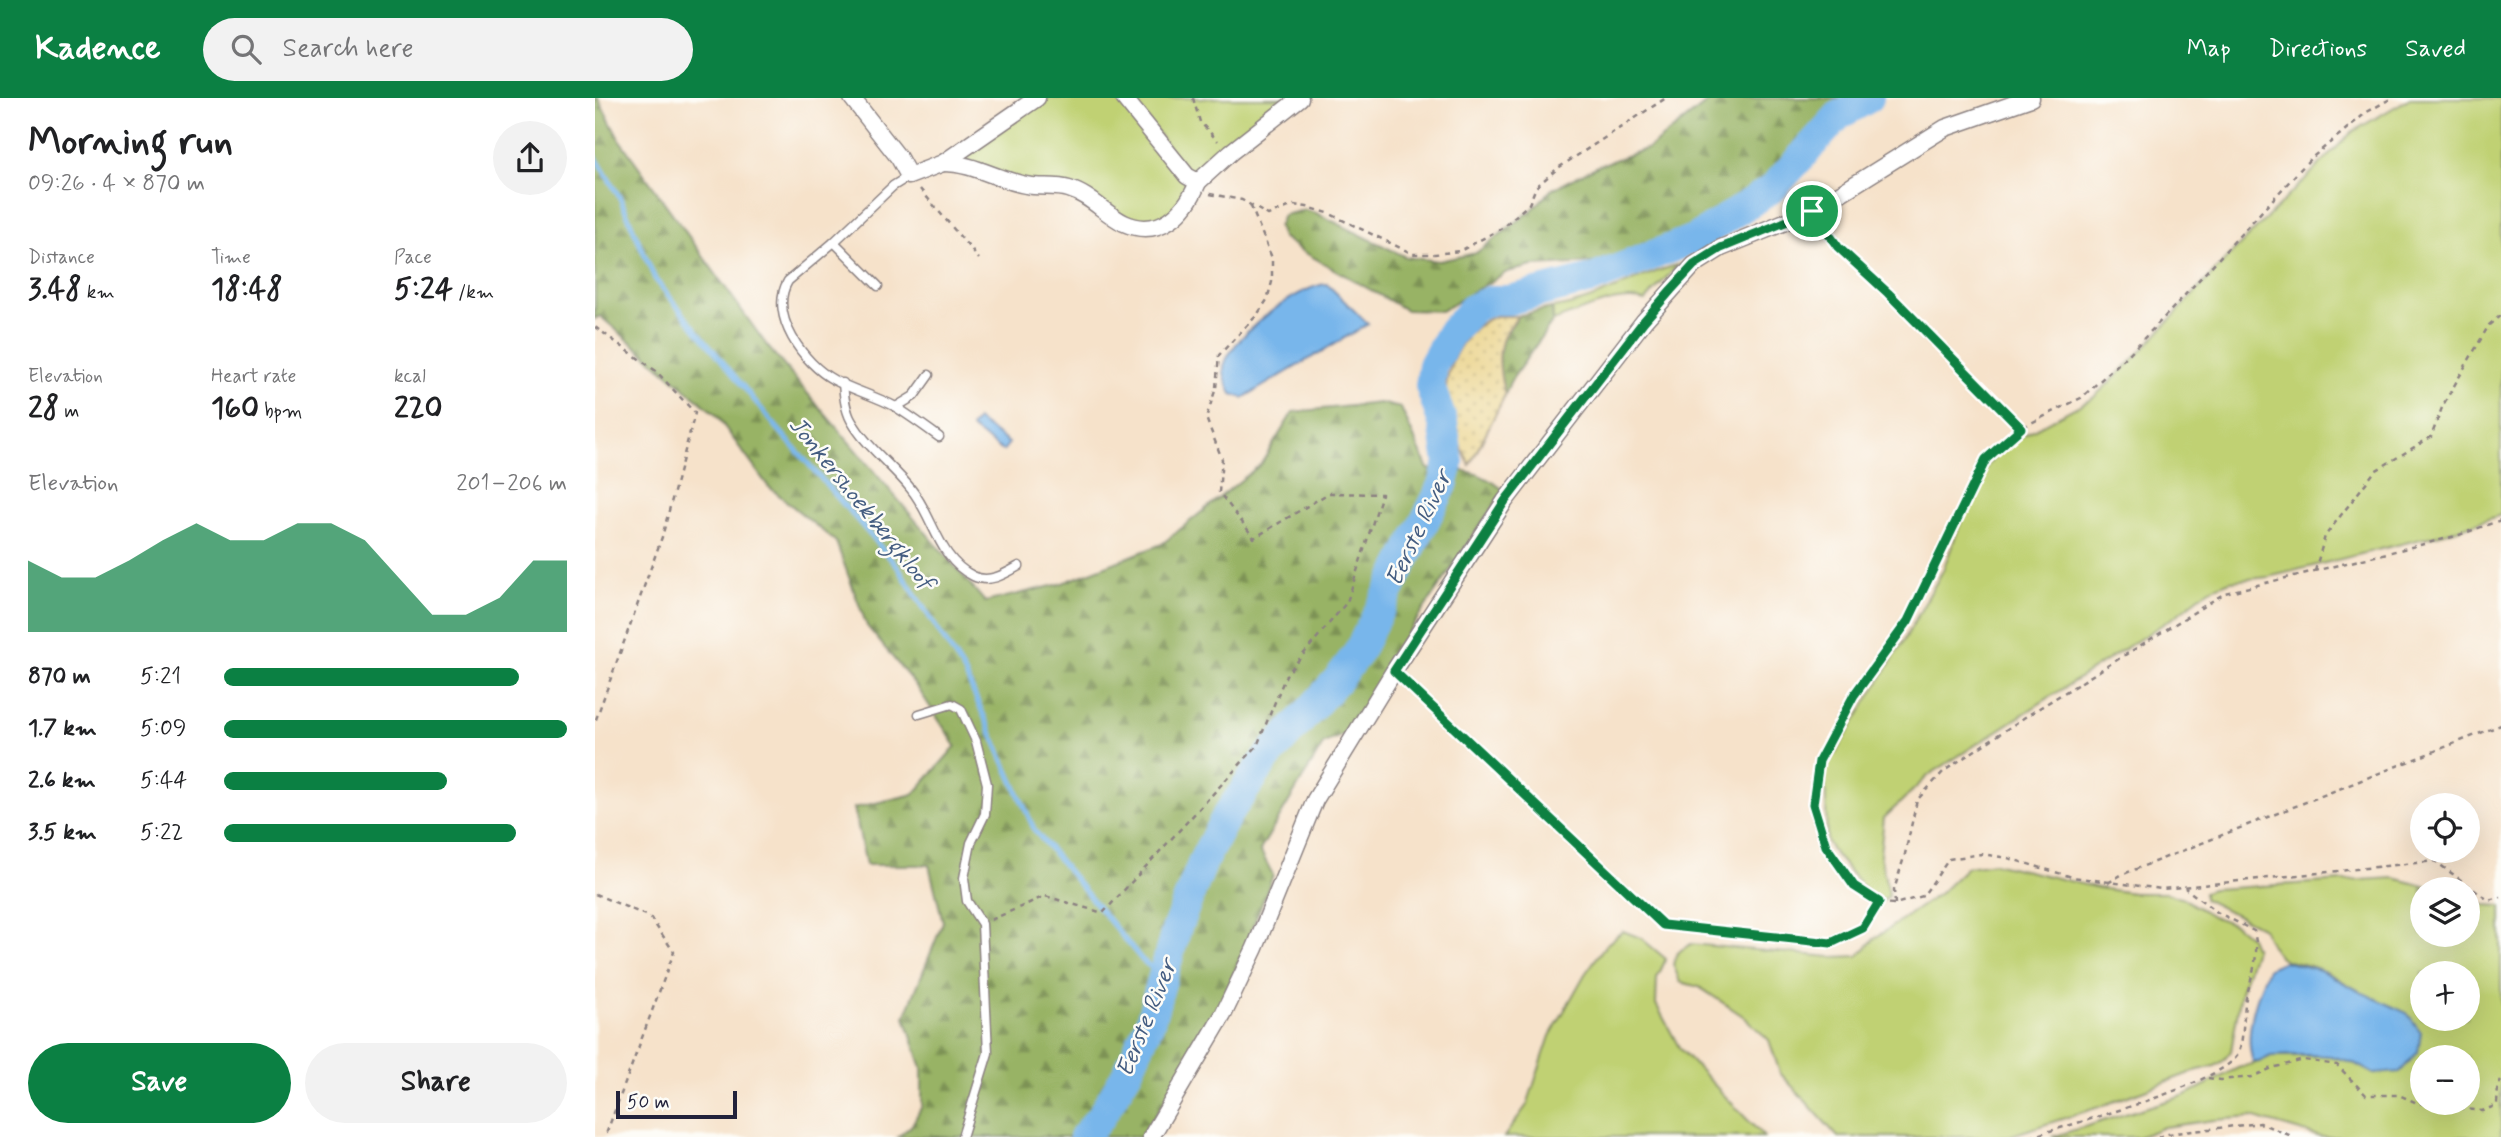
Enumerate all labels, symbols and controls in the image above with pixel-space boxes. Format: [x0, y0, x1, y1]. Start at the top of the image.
search box [203, 18, 693, 81]
text: Kadence [35, 27, 161, 71]
icon: search [227, 30, 265, 68]
text: Search here [283, 32, 413, 66]
text: Map [2187, 34, 2231, 65]
text: Directions [2269, 34, 2367, 65]
text: Saved [2405, 34, 2466, 65]
text: Morning run [28, 118, 233, 167]
button: share [493, 121, 567, 195]
text: 09:26 · 4 × 870 m [28, 169, 205, 199]
pin [1782, 181, 1842, 241]
icon: arrive [1793, 192, 1831, 230]
text: Distance [28, 245, 95, 270]
text: Time [211, 245, 251, 270]
text: Pace [394, 245, 432, 270]
text: 3.48 [28, 270, 82, 309]
text: 18:48 [211, 270, 283, 309]
text: 5:24 [394, 270, 453, 309]
text: km [82, 280, 115, 305]
text: /km [453, 280, 494, 305]
text: Elevation [28, 364, 103, 389]
text: Heart rate [211, 364, 296, 389]
text: kcal [394, 364, 426, 389]
text: 28 [28, 389, 59, 428]
text: 160 [211, 389, 259, 428]
text: 220 [394, 389, 443, 428]
text: m [59, 399, 79, 424]
text: bpm [259, 399, 302, 424]
water label: Jonkershoekbergkloof [779, 411, 943, 602]
water label: Eerste River [1379, 463, 1461, 591]
text: Elevation [28, 469, 119, 499]
text: 201–206 m [456, 469, 567, 499]
text: 870 m [28, 662, 91, 692]
text: 5:21 [140, 662, 181, 692]
text: 1.7 km [28, 714, 97, 744]
text: 5:09 [140, 714, 187, 744]
text: 2.6 km [28, 766, 96, 796]
text: 5:44 [140, 766, 187, 796]
map controls [2410, 793, 2480, 1115]
button: locate [2410, 793, 2480, 863]
text: 3.5 km [28, 818, 97, 848]
text: 5:22 [140, 818, 183, 848]
button: layers [2410, 877, 2480, 947]
water label: Eerste River [1110, 952, 1186, 1082]
button: + [2410, 961, 2480, 1031]
button: Save [28, 1043, 291, 1123]
button: Share [305, 1043, 567, 1123]
button: − [2410, 1045, 2480, 1115]
scale bar [616, 1088, 737, 1120]
text: 50 m [627, 1090, 670, 1115]

